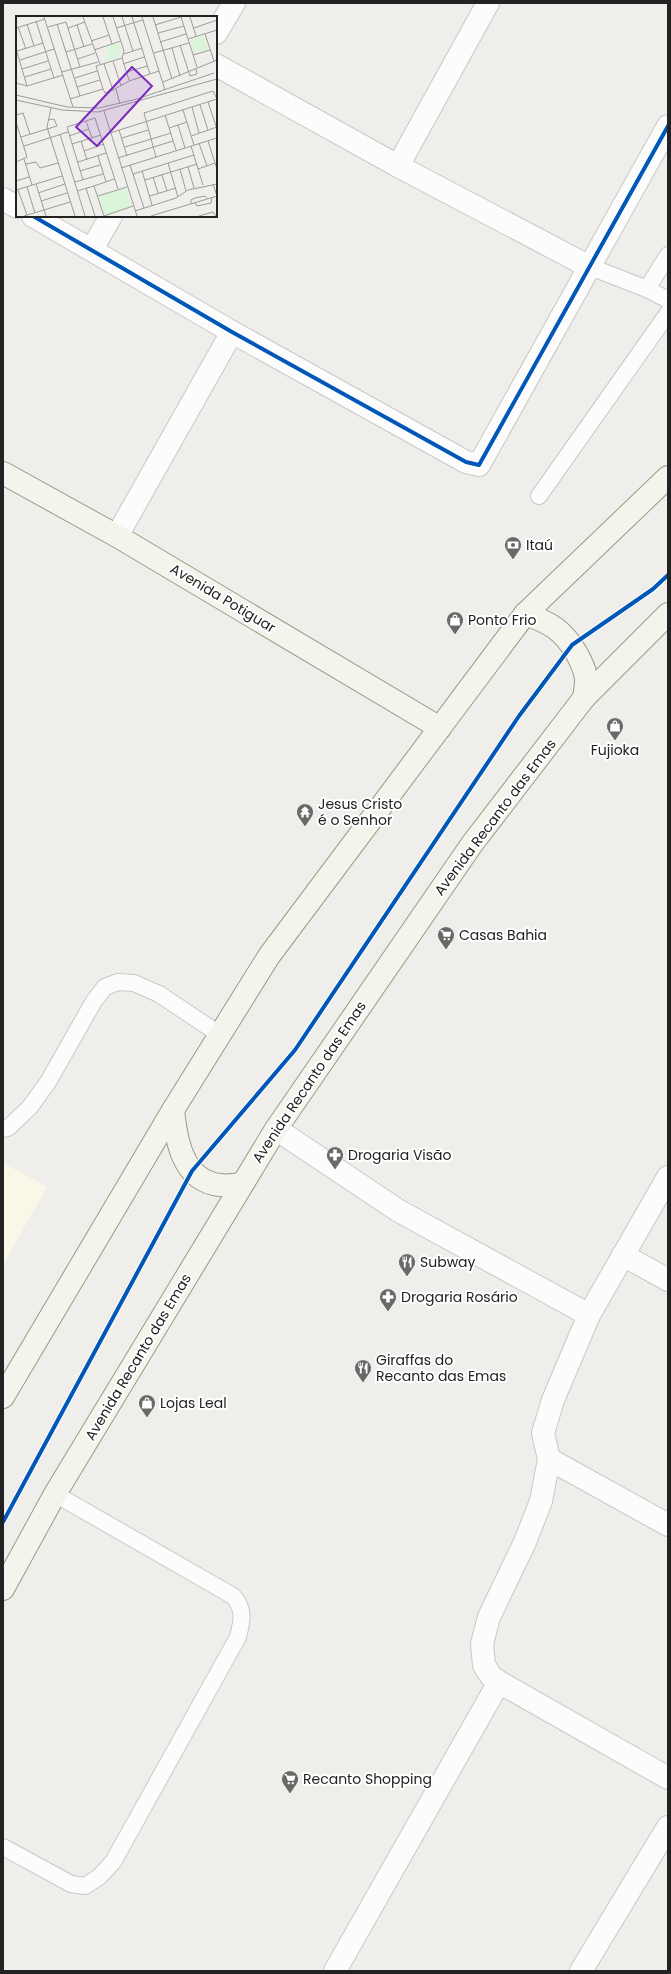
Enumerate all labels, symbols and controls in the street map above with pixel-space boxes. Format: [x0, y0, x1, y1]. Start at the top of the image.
inset map [16, 16, 217, 217]
bank icon: Itaú [503, 535, 523, 560]
place label: Itaú [526, 535, 553, 555]
street label: Avenida Potiguar [167, 559, 279, 637]
shop icon: Ponto Frio [445, 610, 465, 635]
place label: Ponto Frio [468, 610, 537, 630]
shop icon: Fujioka [605, 716, 625, 741]
street label: Avenida Recanto das Emas [429, 735, 561, 899]
place label: Fujioka [591, 740, 639, 760]
place label: Jesus Cristo é o Senhor [318, 794, 402, 830]
temple icon: Jesus Cristo é o Senhor [295, 802, 315, 827]
supermarket icon: Casas Bahia [436, 925, 456, 950]
place label: Casas Bahia [459, 925, 547, 945]
street label: Avenida Recanto das Emas [247, 997, 371, 1167]
pharmacy icon: Drogaria Visão [325, 1145, 345, 1170]
place label: Drogaria Visão [348, 1145, 452, 1165]
restaurant icon: Subway [397, 1252, 417, 1277]
place label: Subway [420, 1252, 476, 1272]
street label: Avenida Recanto das Emas [80, 1270, 196, 1444]
pharmacy icon: Drogaria Rosário [378, 1287, 398, 1312]
place label: Drogaria Rosário [401, 1287, 518, 1307]
place label: Giraffas do Recanto das Emas [376, 1350, 506, 1386]
restaurant icon: Giraffas do Recanto das Emas [353, 1358, 373, 1383]
shop icon: Lojas Leal [137, 1393, 157, 1418]
place label: Lojas Leal [160, 1393, 227, 1413]
supermarket icon: Recanto Shopping [280, 1769, 300, 1794]
place label: Recanto Shopping [303, 1769, 432, 1789]

